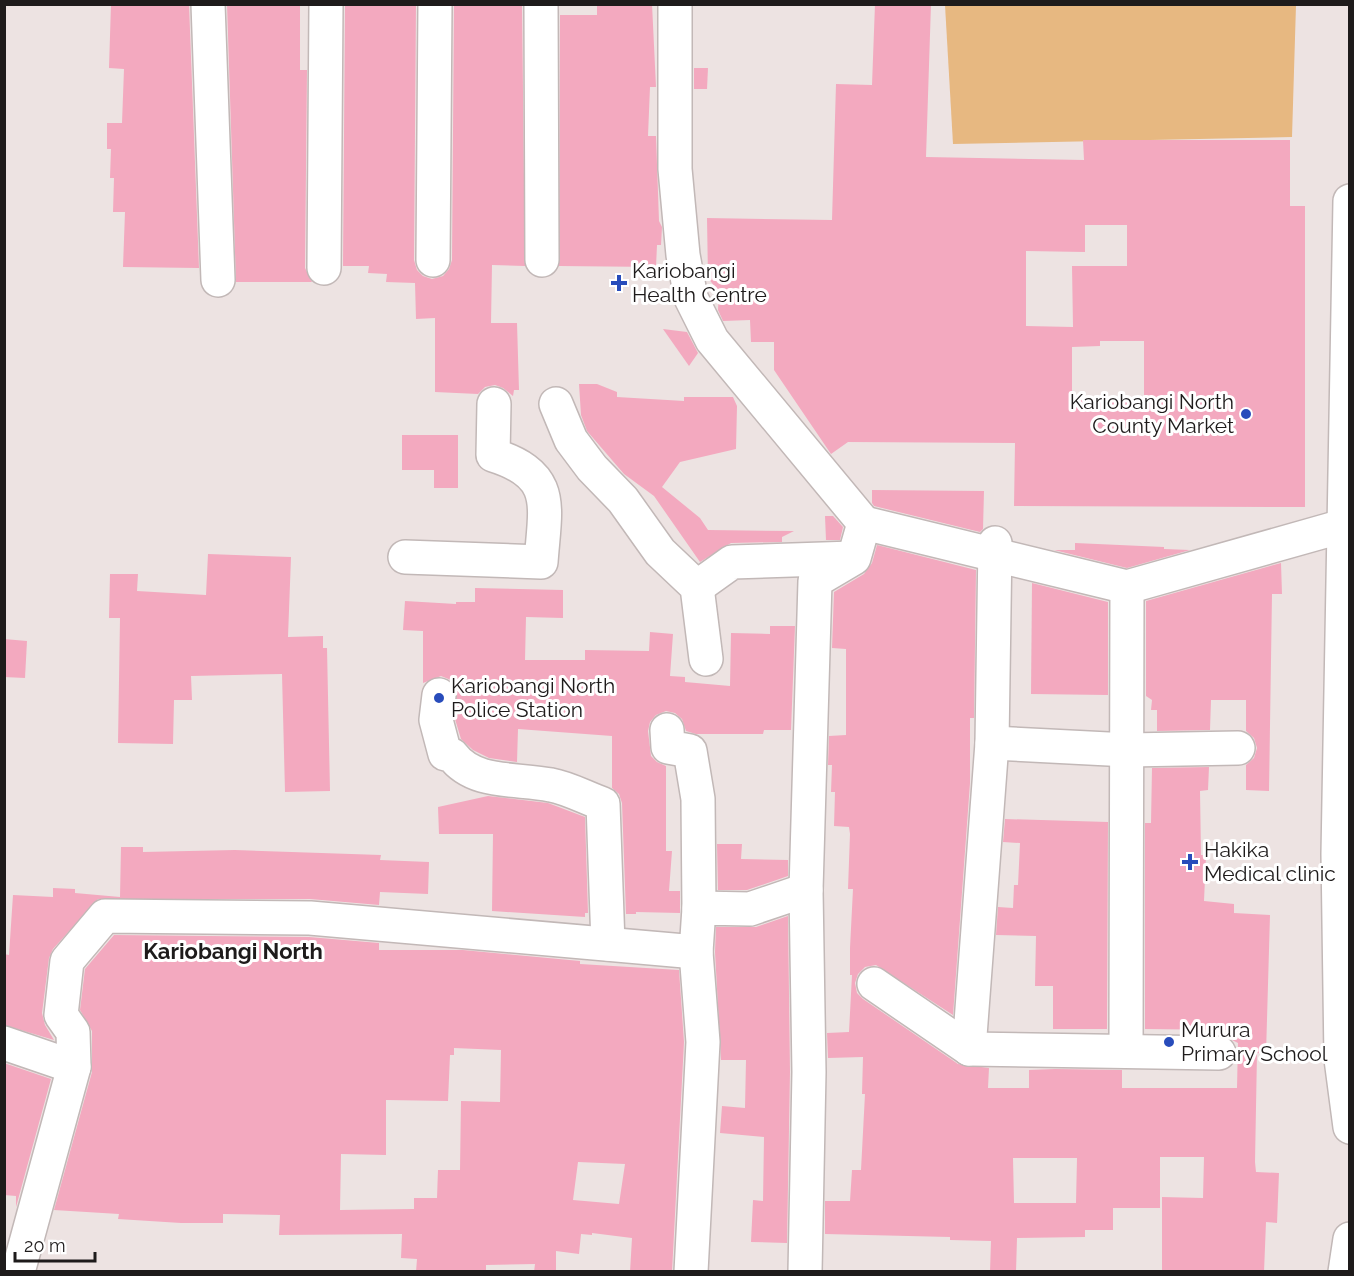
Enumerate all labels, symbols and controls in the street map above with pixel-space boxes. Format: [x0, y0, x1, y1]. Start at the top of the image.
place label: Kariobangi Health Centre [632, 258, 767, 307]
marker: Kariobangi Health Centre [610, 274, 628, 292]
place label: Kariobangi North County Market [1070, 389, 1234, 438]
marker: Kariobangi North County Market [1239, 407, 1253, 421]
place label: Kariobangi North Police Station [451, 673, 615, 722]
marker: Kariobangi North Police Station [432, 691, 446, 705]
place label: Hakika Medical clinic [1204, 837, 1336, 886]
marker: Hakika Medical clinic [1181, 853, 1199, 871]
district label: Kariobangi North [143, 938, 323, 964]
place label: Murura Primary School [1181, 1017, 1328, 1066]
marker: Murura Primary School [1162, 1035, 1176, 1049]
scale bar [15, 1225, 94, 1263]
text: 20 m [24, 1235, 66, 1256]

